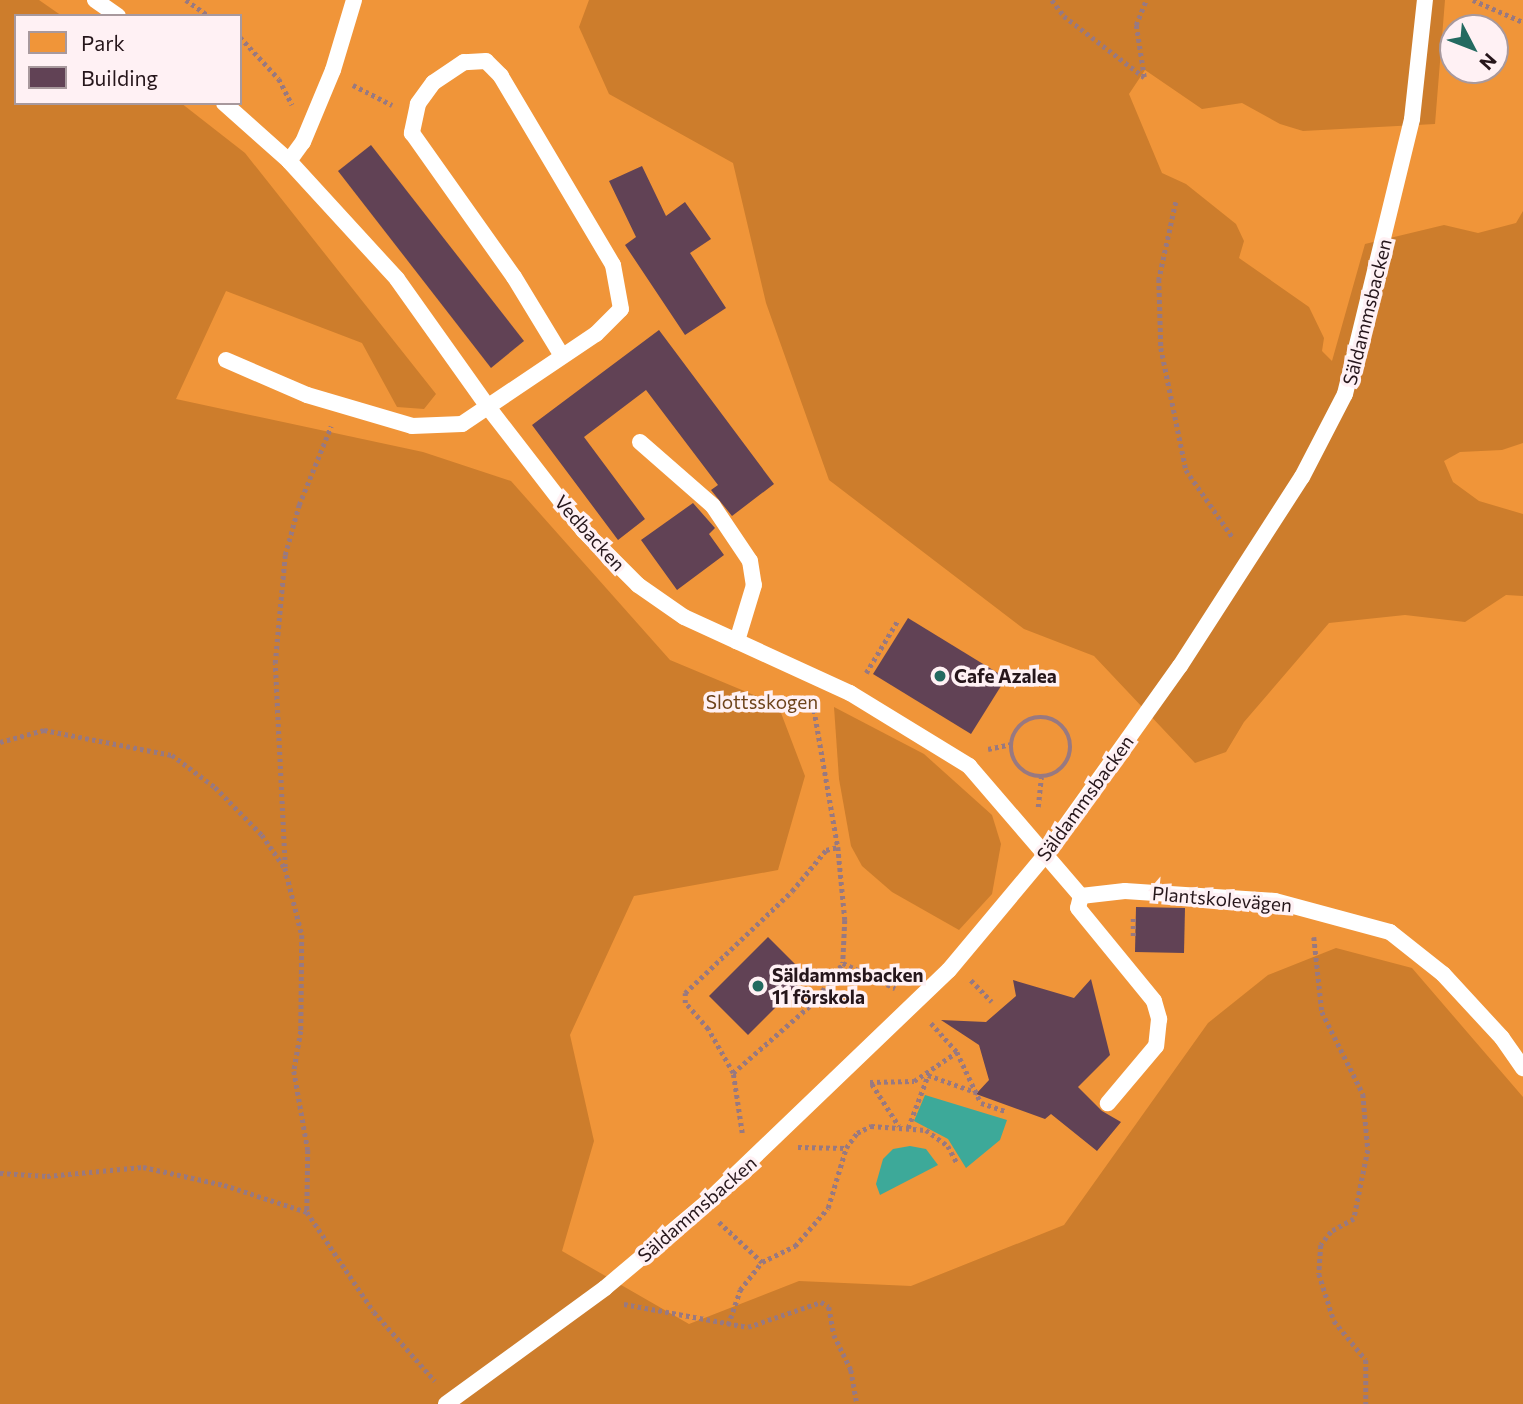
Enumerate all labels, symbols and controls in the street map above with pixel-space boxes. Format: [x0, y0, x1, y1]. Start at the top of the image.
legend [14, 14, 242, 105]
north arrow [1439, 14, 1509, 84]
text: Park [81, 30, 125, 55]
text: N [1475, 49, 1502, 75]
text: Building [81, 65, 158, 90]
street label: Säldammsbacken [1338, 237, 1396, 387]
street label: Vedbacken [550, 490, 630, 576]
place label: Cafe Azalea [954, 665, 1057, 687]
marker: Cafe Azalea [932, 668, 948, 684]
park label: Slottsskogen [706, 691, 818, 713]
street label: Säldammsbacken [1032, 731, 1138, 865]
street label: Plantskolevägen [1151, 882, 1293, 916]
place label: Säldammsbacken 11 förskola [772, 964, 924, 1008]
marker: Säldammsbacken 11 förskola [750, 978, 766, 994]
street label: Säldammsbacken [633, 1151, 761, 1267]

